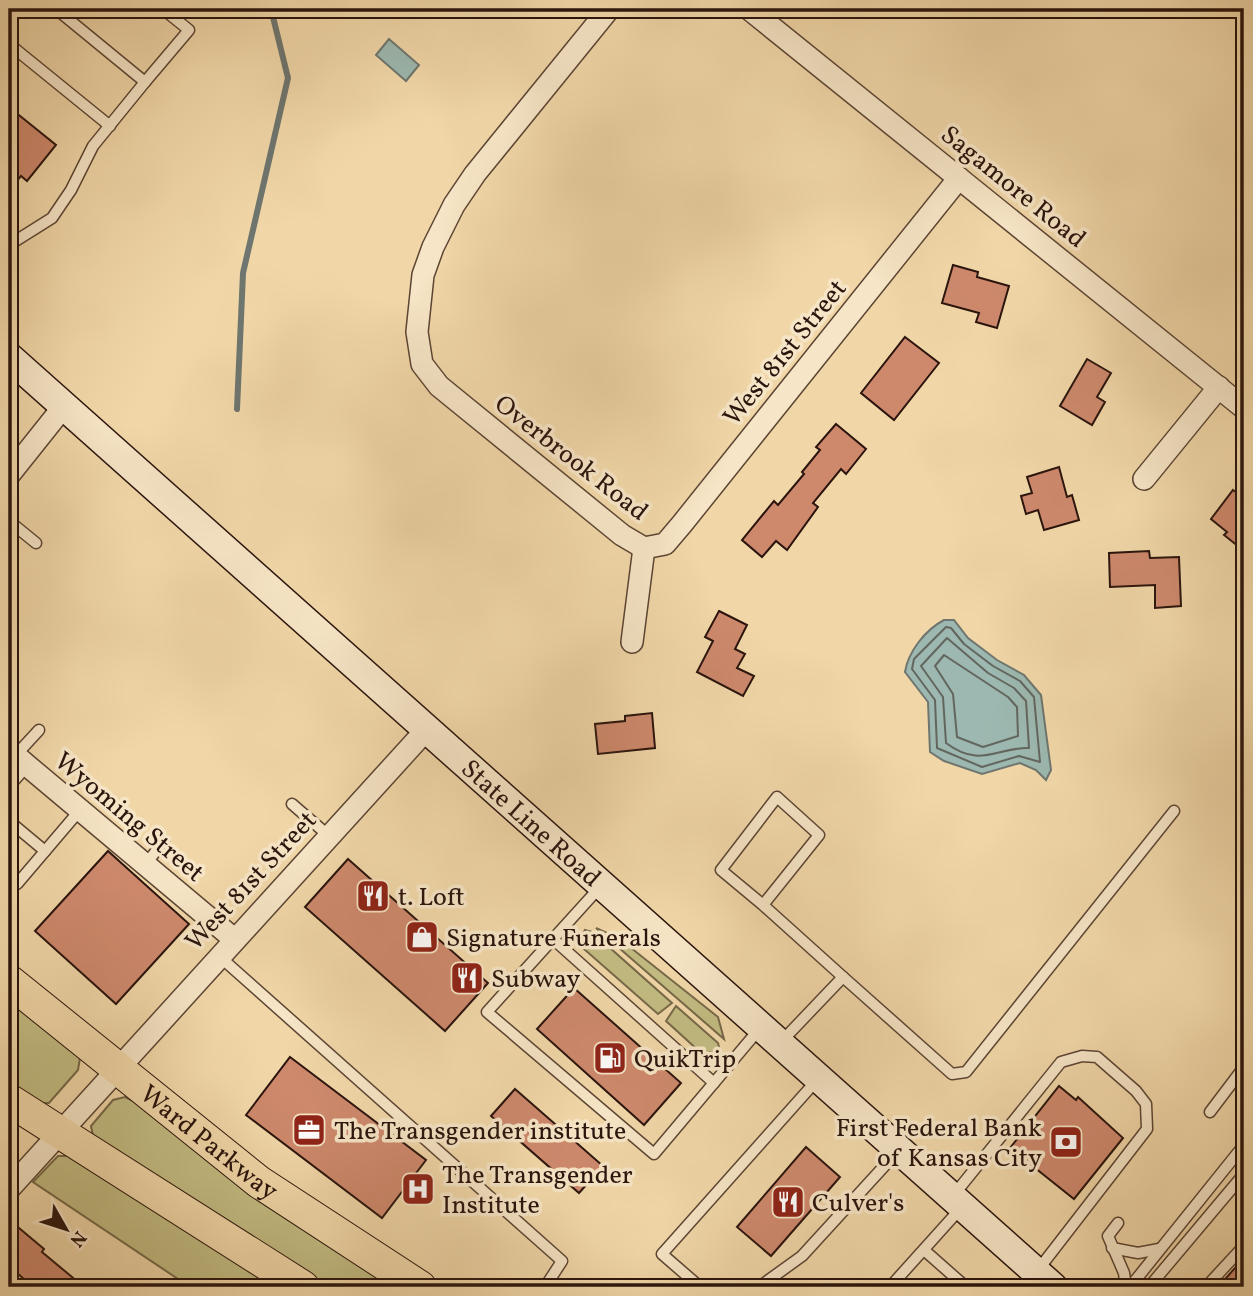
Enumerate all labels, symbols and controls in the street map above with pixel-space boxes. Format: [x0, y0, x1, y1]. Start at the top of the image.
street label: Sagamore Road [932, 118, 1093, 257]
street label: West 81st Street [715, 272, 856, 434]
street label: Overbrook Road [486, 387, 655, 530]
street label: Wyoming Street [46, 744, 211, 891]
street label: State Line Road [452, 752, 608, 896]
street label: West 81st Street [177, 804, 326, 959]
restaurant icon: t. Loft [354, 877, 392, 915]
place label: t. Loft [398, 880, 465, 916]
shop icon: Signature Funerals [403, 918, 441, 956]
place label: Signature Funerals [446, 921, 661, 957]
restaurant icon: Subway [448, 959, 486, 997]
place label: Subway [491, 962, 580, 998]
fuel station icon: QuikTrip [591, 1039, 629, 1077]
place label: QuikTrip [634, 1042, 736, 1078]
street label: Ward Parkway [131, 1077, 284, 1210]
office icon: The Transgender institute [290, 1111, 328, 1149]
place label: First Federal Bank of Kansas City [836, 1111, 1042, 1177]
place label: The Transgender institute [334, 1114, 626, 1150]
bank icon: First Federal Bank of Kansas City [1047, 1123, 1085, 1161]
place label: The Transgender Institute [442, 1158, 633, 1224]
hospital icon: The Transgender Institute [399, 1170, 437, 1208]
restaurant icon: Culver's [769, 1183, 807, 1221]
place label: Culver's [812, 1186, 904, 1222]
north arrow [32, 1194, 102, 1264]
text: N [63, 1225, 92, 1252]

